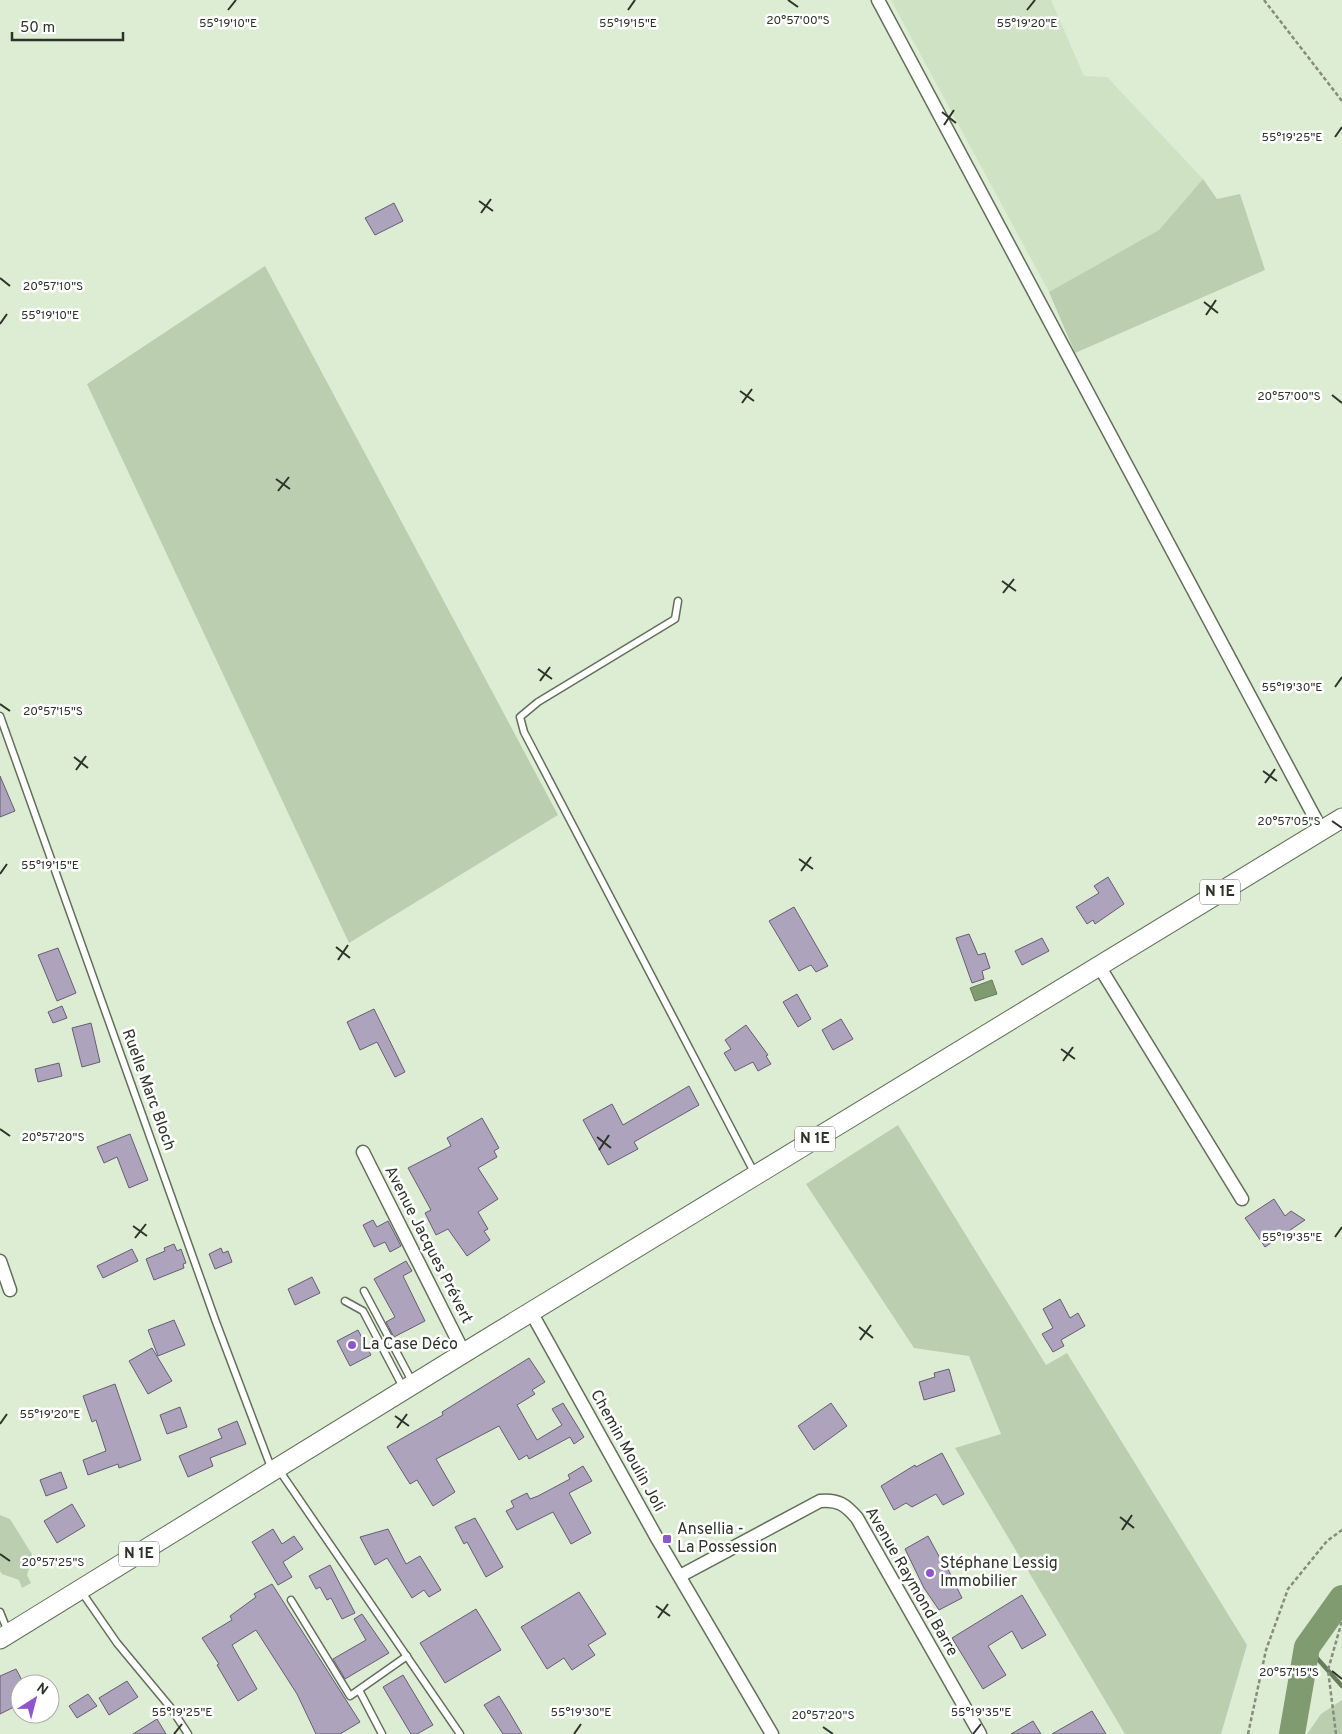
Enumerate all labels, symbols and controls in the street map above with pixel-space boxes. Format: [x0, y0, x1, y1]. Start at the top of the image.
scale bar [12, 10, 124, 42]
text: 20°57'00"S [766, 13, 830, 29]
text: 55°19'10"E [199, 16, 257, 32]
text: 55°19'15"E [599, 16, 657, 32]
text: 55°19'20"E [996, 16, 1058, 32]
text: 50 m [20, 19, 55, 38]
text: 55°19'25"E [1262, 130, 1322, 146]
text: 20°57'10"S [23, 279, 83, 295]
text: 55°19'10"E [21, 308, 79, 324]
text: 20°57'00"S [1257, 389, 1321, 405]
text: 55°19'30"E [1262, 680, 1322, 696]
text: 20°57'15"S [23, 704, 83, 720]
text: 20°57'05"S [1257, 814, 1321, 830]
text: 55°19'15"E [21, 858, 79, 874]
road number: N 1E [1200, 880, 1240, 904]
street label: Ruelle Marc Bloch [117, 1026, 179, 1154]
road number: N 1E [795, 1126, 835, 1152]
text: 20°57'20"S [21, 1130, 85, 1146]
street label: Avenue Jacques Prévert [380, 1163, 476, 1327]
text: 55°19'35"E [1262, 1230, 1322, 1246]
place label: La Case Déco [362, 1335, 458, 1355]
marker: La Case Déco [346, 1339, 358, 1351]
street label: Chemin Moulin Joli [585, 1386, 669, 1516]
text: 55°19'20"E [19, 1407, 81, 1423]
street label: Avenue Raymond Barre [860, 1504, 962, 1660]
place label: Ansellia - La Possession [677, 1520, 777, 1558]
marker: Ansellia - La Possession [661, 1533, 673, 1545]
road number: N 1E [119, 1542, 159, 1566]
place label: Stéphane Lessig Immobilier [940, 1554, 1058, 1592]
text: 20°57'25"S [22, 1555, 84, 1571]
marker: Stéphane Lessig Immobilier [924, 1567, 936, 1579]
text: 20°57'15"S [1259, 1665, 1319, 1681]
north arrow [10, 1674, 60, 1724]
text: N [33, 1680, 51, 1700]
text: 55°19'25"E [152, 1705, 212, 1721]
text: 55°19'30"E [551, 1705, 611, 1721]
text: 55°19'35"E [951, 1705, 1011, 1721]
text: 20°57'20"S [791, 1708, 855, 1724]

